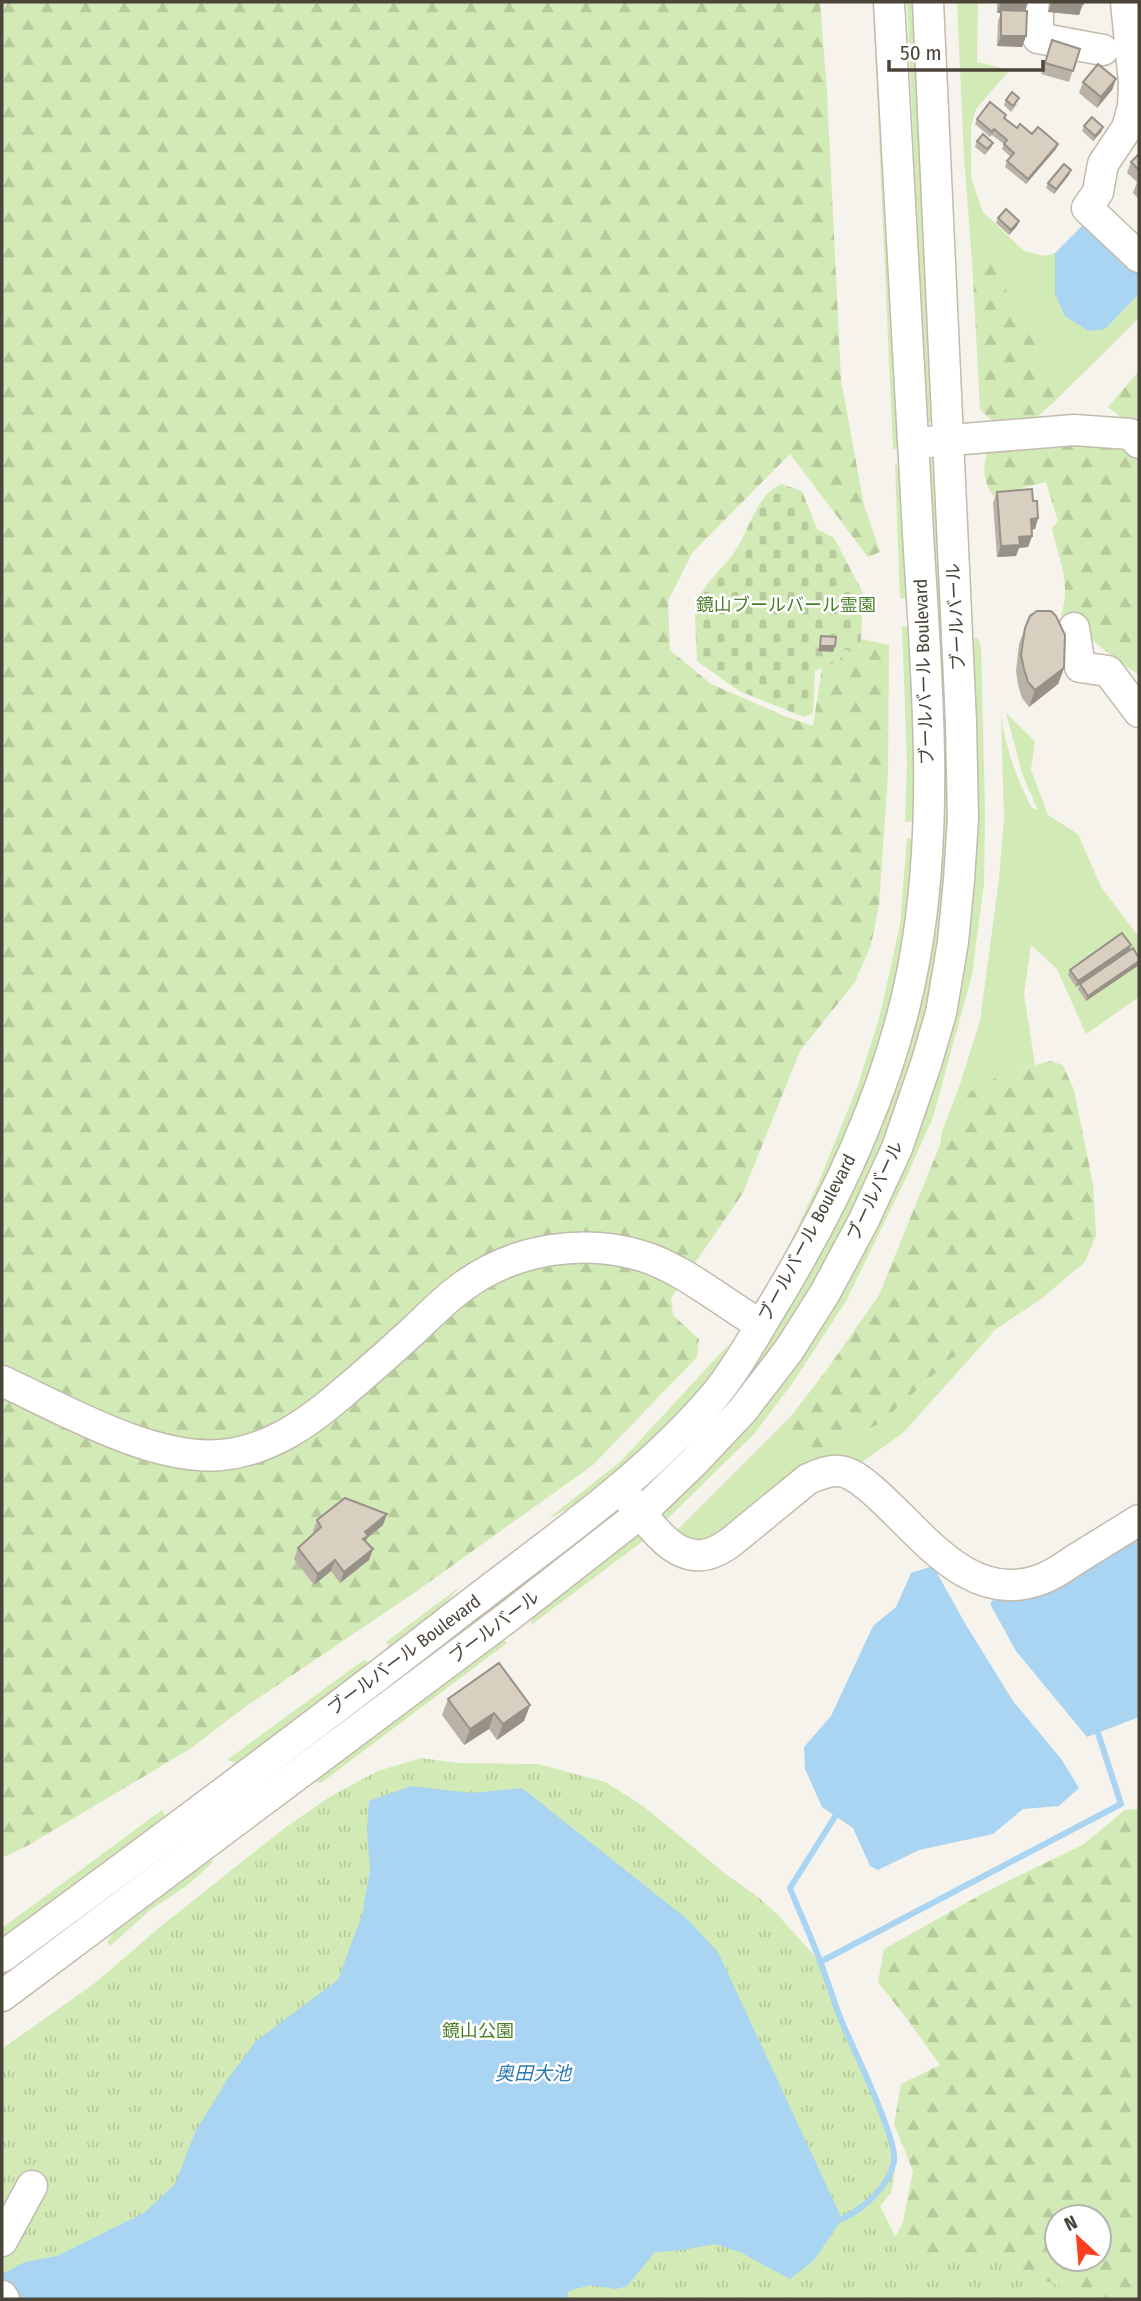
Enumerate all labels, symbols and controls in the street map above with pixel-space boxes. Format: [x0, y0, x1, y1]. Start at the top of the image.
scale bar [889, 28, 1043, 72]
text: 50 m [900, 40, 942, 66]
street label: ブールバール [942, 562, 970, 672]
street label: ブールバール Boulevard [910, 578, 938, 766]
park label: 鏡山ブールバール霊園 [696, 594, 876, 616]
street label: ブールバール [842, 1137, 908, 1245]
street label: ブールバール Boulevard [754, 1151, 860, 1325]
street label: ブールバール [444, 1586, 544, 1668]
street label: ブールバール Boulevard [323, 1590, 485, 1720]
park label: 鏡山公園 [442, 2020, 514, 2042]
water label: 奥田大池 [495, 2062, 573, 2085]
north arrow [1043, 2203, 1113, 2273]
text: N [1061, 2210, 1081, 2236]

